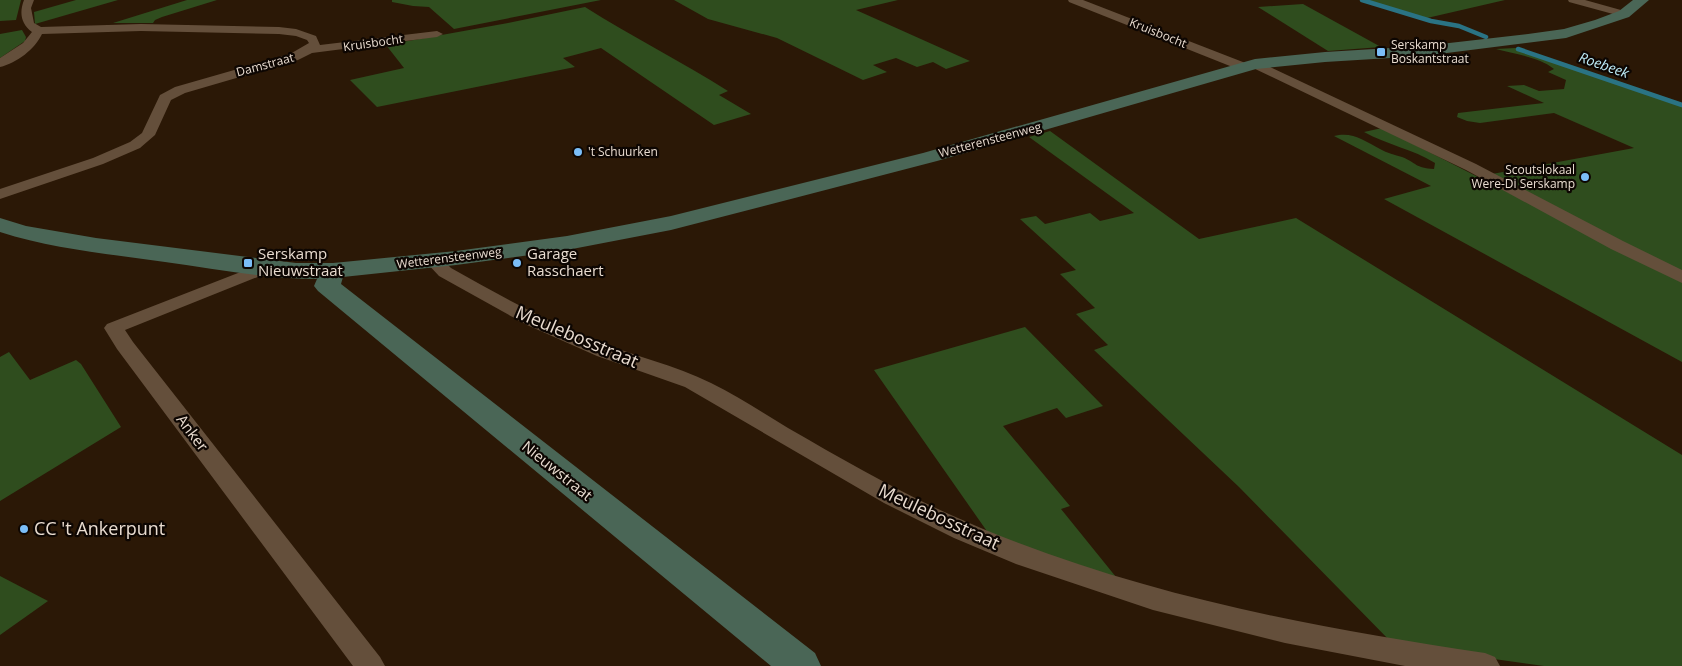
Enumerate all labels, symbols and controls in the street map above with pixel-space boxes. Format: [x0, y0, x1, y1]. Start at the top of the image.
street label: Kruisbocht [1127, 13, 1189, 52]
street label: Kruisbocht [342, 30, 404, 55]
place label: Serskamp Boskantstraat [1391, 36, 1469, 67]
marker: Serskamp Boskantstraat [1375, 46, 1387, 58]
water label: Roebeek [1577, 47, 1633, 82]
street label: Damstraat [234, 49, 296, 80]
street label: Wetterensteenweg [937, 118, 1043, 161]
place label: 't Schuurken [588, 143, 658, 160]
marker: 't Schuurken [572, 146, 584, 158]
place label: Scoutslokaal Were-Di Serskamp [1471, 161, 1575, 192]
marker: Scoutslokaal Were-Di Serskamp [1579, 171, 1591, 183]
place label: Serskamp Nieuwstraat [258, 243, 343, 280]
street label: Wetterensteenweg [396, 243, 503, 272]
place label: Garage Rasschaert [527, 243, 604, 280]
marker: Serskamp Nieuwstraat [242, 257, 254, 269]
marker: Garage Rasschaert [511, 257, 523, 269]
street label: Meulebosstraat [512, 299, 642, 373]
street label: Anker [172, 410, 213, 455]
street label: Nieuwstraat [518, 436, 597, 505]
street label: Meulebosstraat [875, 477, 1004, 555]
place label: CC 't Ankerpunt [34, 516, 165, 540]
marker: CC 't Ankerpunt [18, 523, 30, 535]

